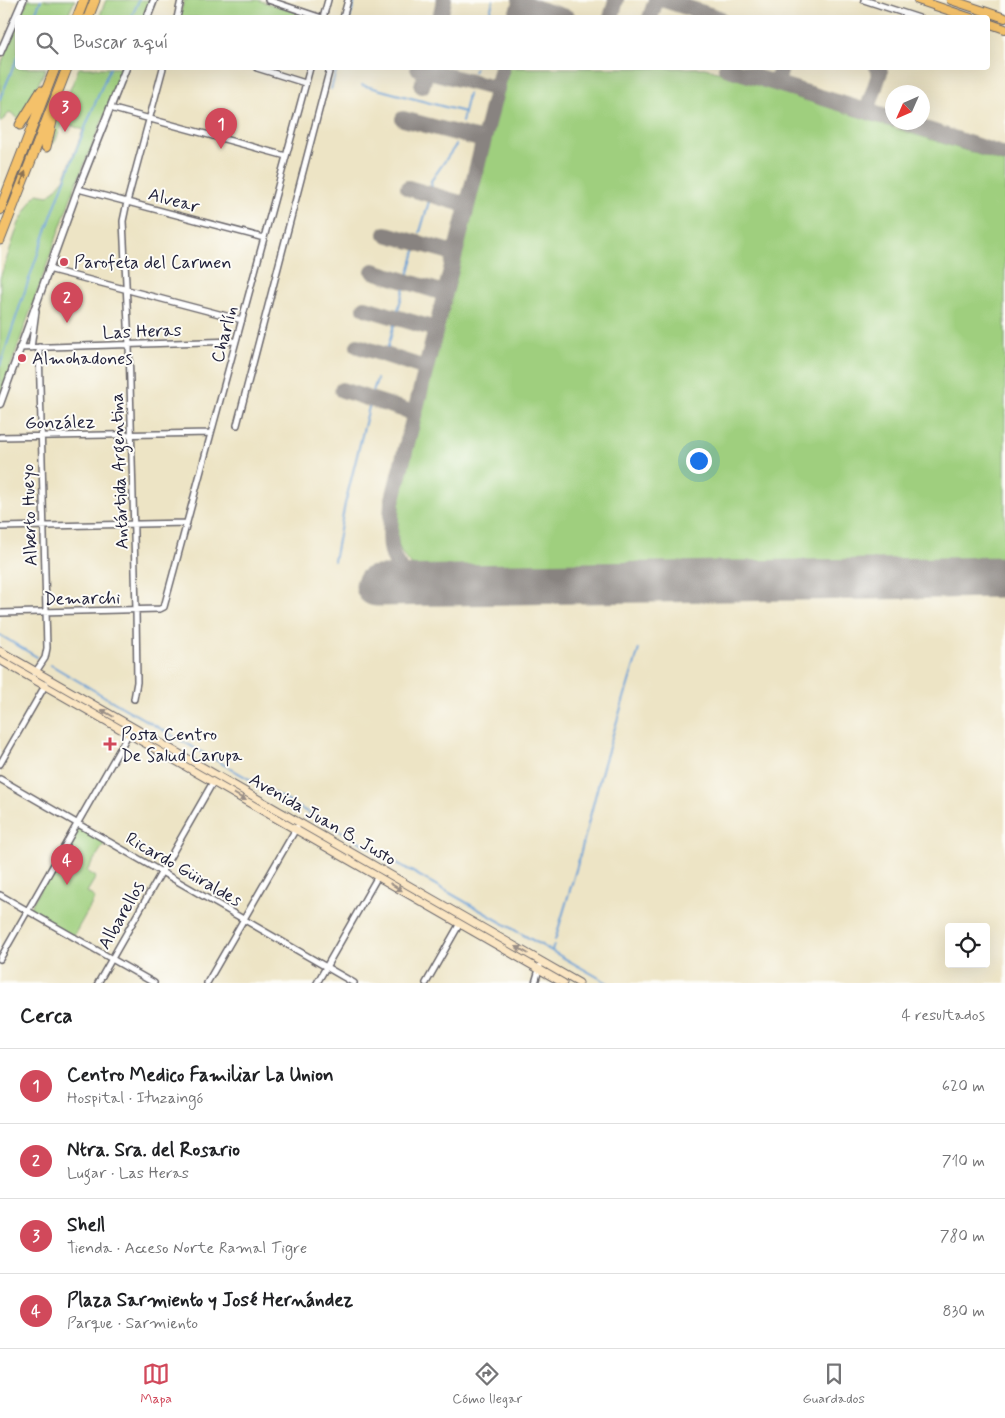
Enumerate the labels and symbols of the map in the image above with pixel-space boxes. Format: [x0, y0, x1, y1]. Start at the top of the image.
north arrow [885, 85, 930, 130]
pin: 3 [49, 91, 81, 132]
pin: 1 [205, 108, 237, 149]
one-way arrow [19, 170, 27, 185]
street label: Alvear [145, 183, 203, 219]
place label: Parofeta del Carmen [74, 251, 232, 275]
marker: Parofeta del Carmen [58, 256, 70, 268]
pin: 2 [51, 282, 83, 323]
street label: Charlín [206, 303, 244, 366]
street label: Las Heras [102, 319, 182, 345]
place label: Almohadones [32, 347, 133, 371]
marker: Almohadones [16, 352, 28, 364]
street label: Antártida Argentina [105, 392, 137, 550]
street label: González [25, 410, 96, 436]
your location [686, 448, 712, 474]
street label: Alberto Hueyo [16, 463, 44, 567]
street label: Demarchi [44, 586, 120, 612]
one-way arrow [101, 708, 114, 717]
place label: Posta Centro De Salud Carupa [121, 723, 242, 768]
marker: Posta Centro De Salud Carupa [103, 737, 117, 751]
street label: Avenida Juan B. Justo [244, 768, 401, 872]
one-way arrow [233, 793, 246, 802]
street label: Ricardo Güiraldes [121, 827, 246, 913]
pin: 4 [51, 844, 83, 885]
street label: Albarellos [93, 877, 151, 954]
one-way arrow [389, 882, 402, 891]
one-way arrow [514, 946, 529, 954]

